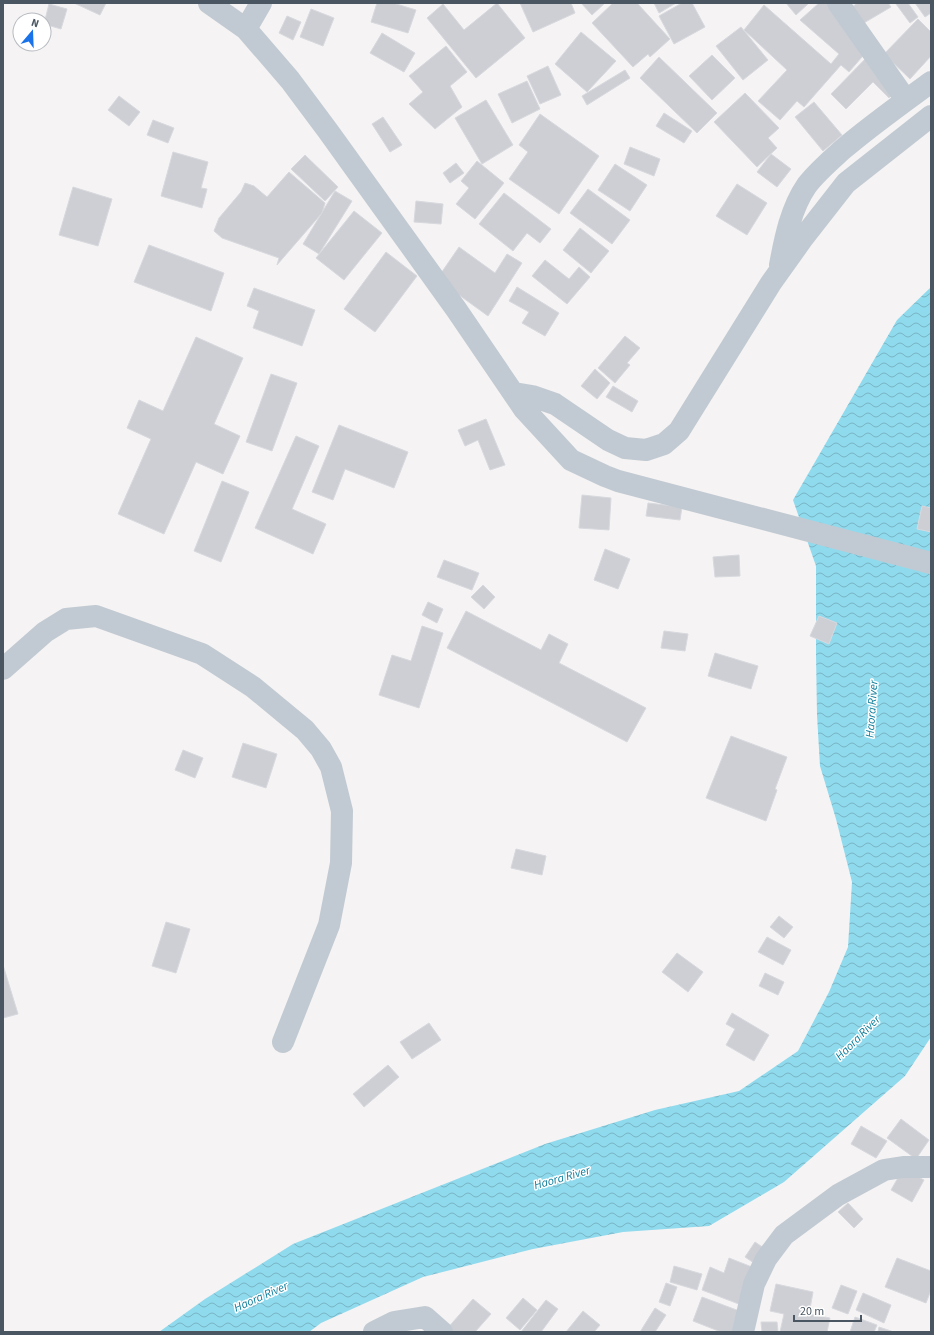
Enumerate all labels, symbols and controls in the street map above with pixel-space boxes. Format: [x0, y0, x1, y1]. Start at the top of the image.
north arrow [12, 12, 52, 52]
text: N [29, 15, 41, 31]
water label: Haora River [862, 679, 883, 738]
water label: Haora River [832, 1011, 885, 1064]
water label: Haora River [532, 1162, 593, 1194]
water label: Haora River [231, 1277, 292, 1316]
scale bar [794, 1297, 861, 1323]
text: 20 m [800, 1303, 824, 1320]

